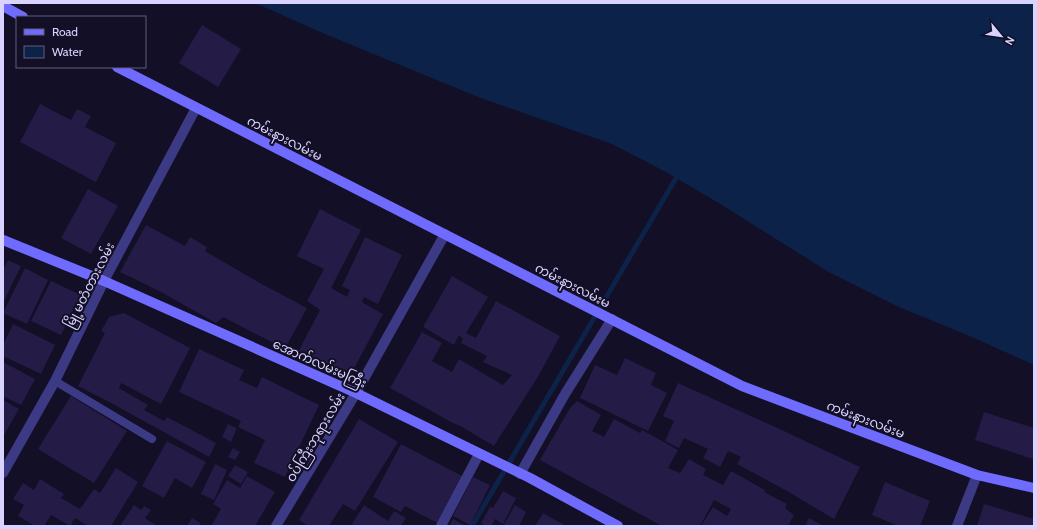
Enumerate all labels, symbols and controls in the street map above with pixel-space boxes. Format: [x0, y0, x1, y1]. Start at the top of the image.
legend [16, 16, 146, 68]
north arrow [981, 16, 1021, 56]
text: Road [52, 24, 78, 39]
text: N [1002, 34, 1018, 48]
text: Water [52, 44, 83, 59]
street label: ကမ်းနားလမ်းမ [243, 112, 326, 167]
street label: မြို့မတံတားလမ်း [60, 239, 120, 332]
street label: ကမ်းနားလမ်းမ [531, 259, 614, 314]
street label: အောက်လမ်းမကြီး [269, 335, 370, 394]
street label: ဝပ်ကြီးဘုရားလမ်း [282, 389, 351, 486]
street label: ကမ်းနားလမ်းမ [824, 397, 908, 444]

